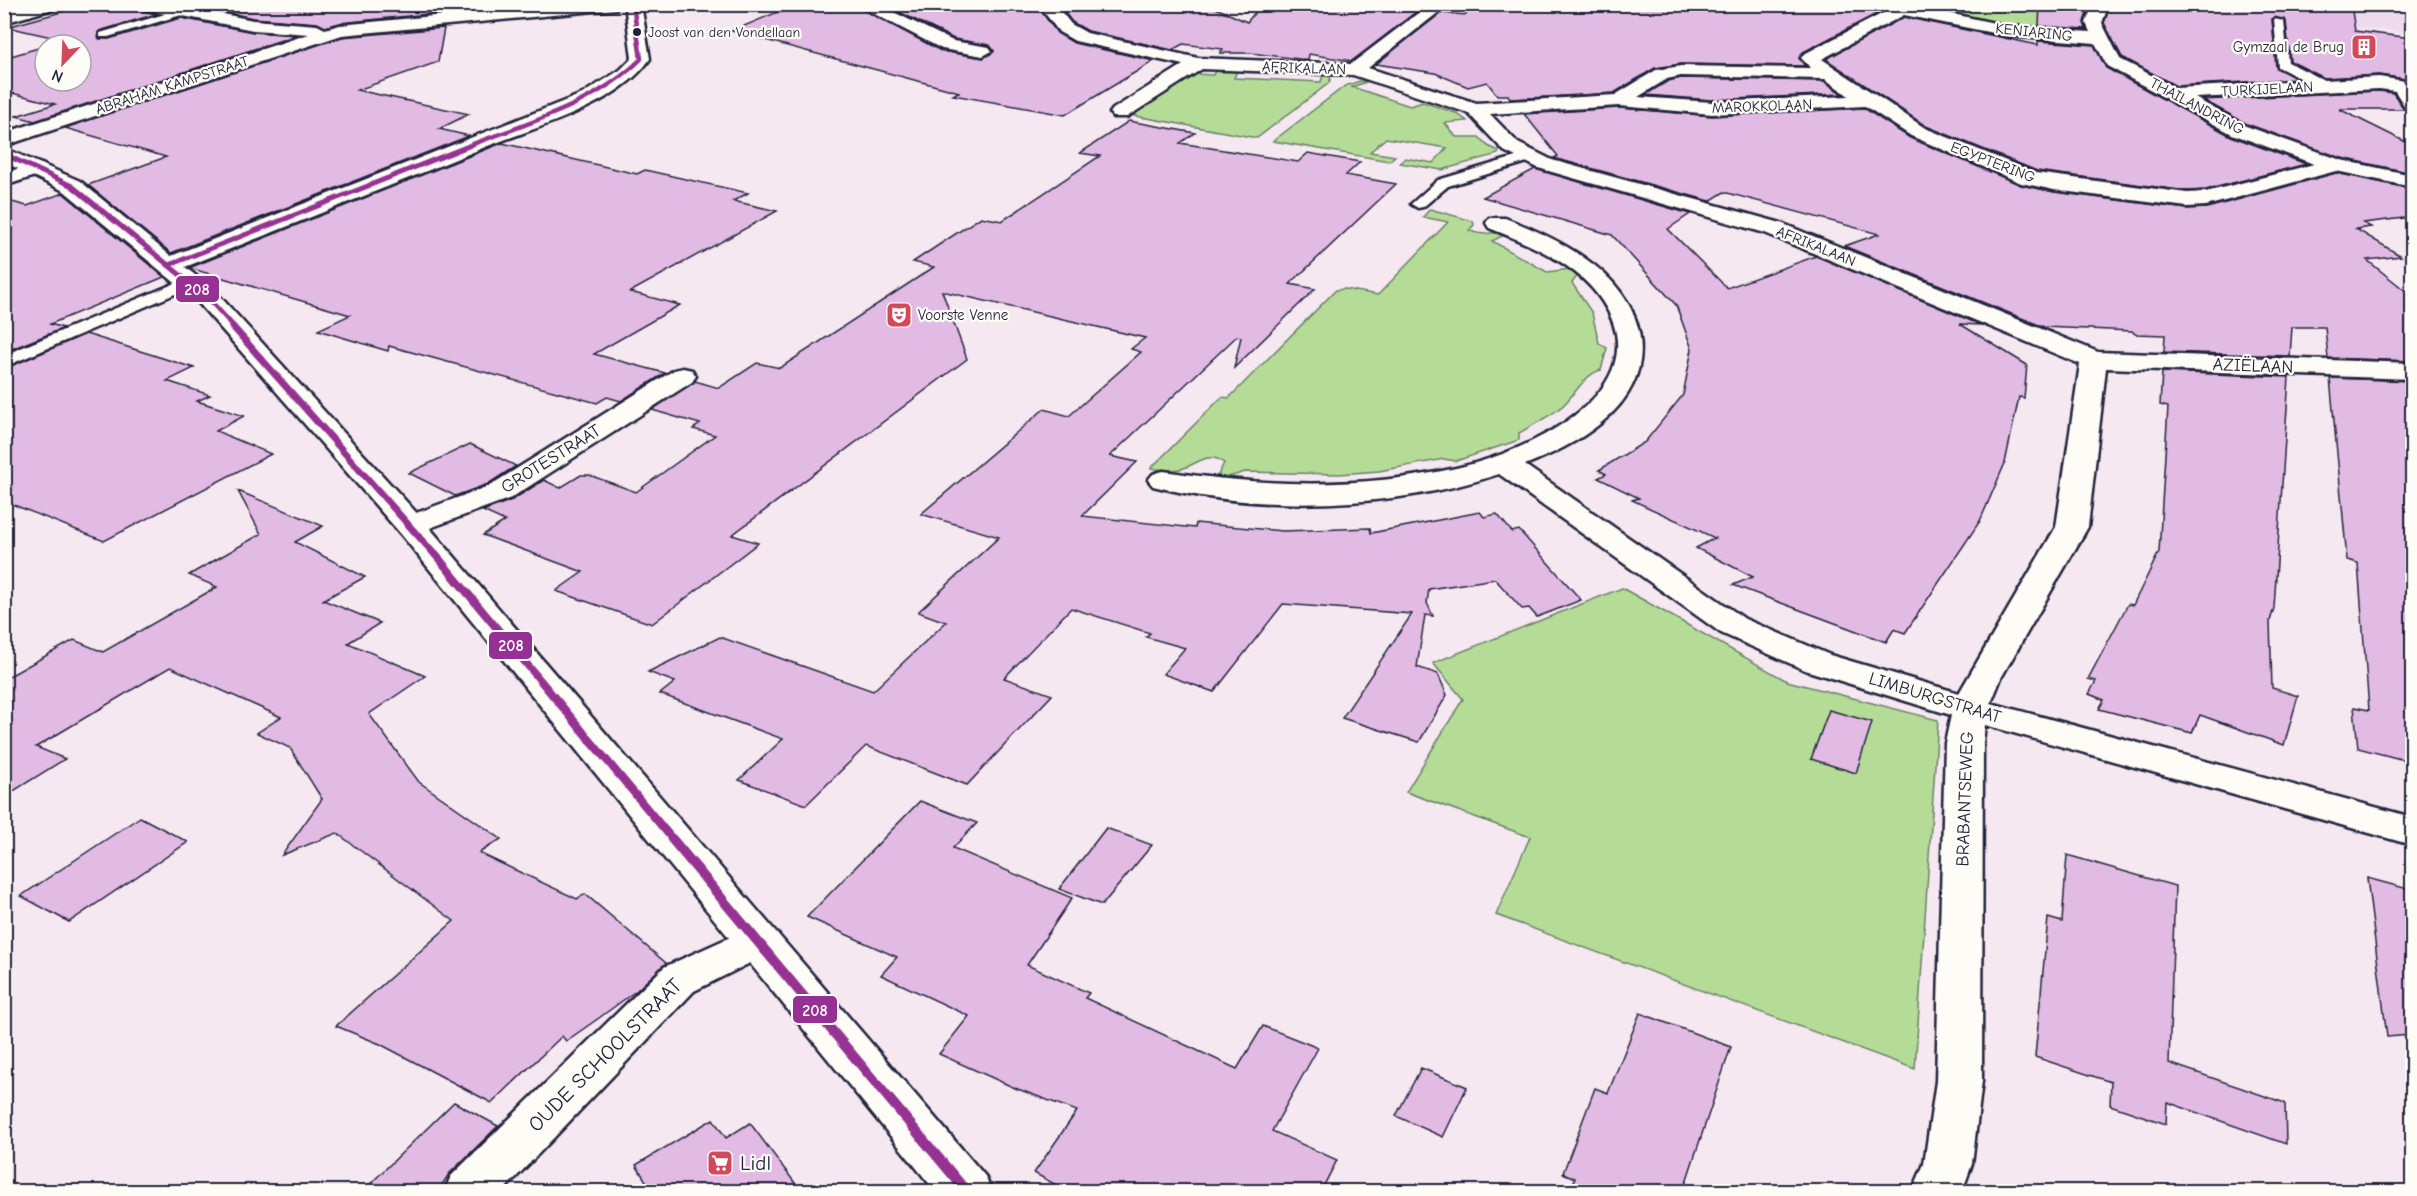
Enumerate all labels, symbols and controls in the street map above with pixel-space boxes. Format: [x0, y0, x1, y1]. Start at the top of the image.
street label: KENIARING [1995, 19, 2074, 45]
place label: Joost van den Vondellaan [648, 24, 800, 41]
marker: Joost van den Vondellaan [631, 26, 643, 38]
building icon: Gymzaal de Brug [2349, 32, 2379, 62]
north arrow [33, 33, 93, 93]
place label: Gymzaal de Brug [2233, 38, 2344, 56]
street label: ABRAHAM KAMPSTRAAT [93, 52, 251, 118]
street label: AFRIKALAAN [1262, 58, 1346, 78]
text: N [49, 66, 66, 86]
street label: THAILANDRING [2147, 74, 2247, 139]
street label: TURKIJELAAN [2221, 78, 2313, 100]
street label: MAROKKOLAAN [1711, 95, 1813, 117]
street label: EGYPTERING [1948, 138, 2038, 186]
street label: AFRIKALAAN [1774, 222, 1858, 270]
line badge: 208 [175, 275, 220, 303]
text: 208 [184, 281, 210, 299]
theatre icon: Voorste Venne [884, 300, 914, 330]
place label: Voorste Venne [918, 306, 1009, 324]
street label: AZIËLAAN [2212, 354, 2294, 378]
street label: GROTESTRAAT [497, 420, 605, 498]
line badge: 208 [488, 631, 533, 660]
text: 208 [498, 637, 524, 655]
street label: LIMBURGSTRAAT [1866, 668, 2004, 728]
street label: BRABANTSEWEG [1952, 731, 1978, 867]
street label: OUDE SCHOOLSTRAAT [523, 973, 687, 1137]
line badge: 208 [792, 995, 838, 1024]
text: 208 [802, 1002, 828, 1020]
supermarket icon: Lidl [705, 1148, 735, 1178]
place label: Lidl [740, 1151, 771, 1175]

